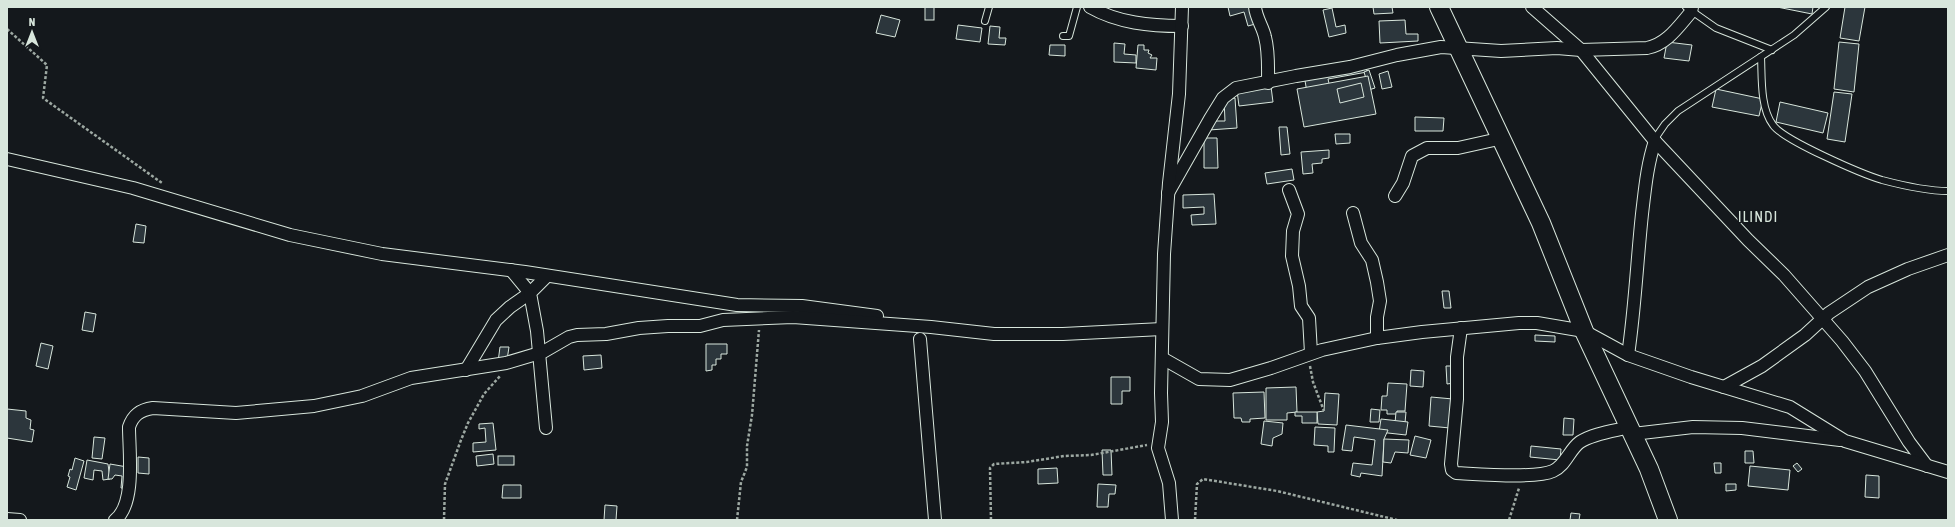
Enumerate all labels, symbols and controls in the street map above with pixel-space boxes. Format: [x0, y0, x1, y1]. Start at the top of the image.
north arrow [12, 12, 52, 52]
text: N [29, 16, 35, 28]
district label: ILINDI [1738, 208, 1778, 225]

